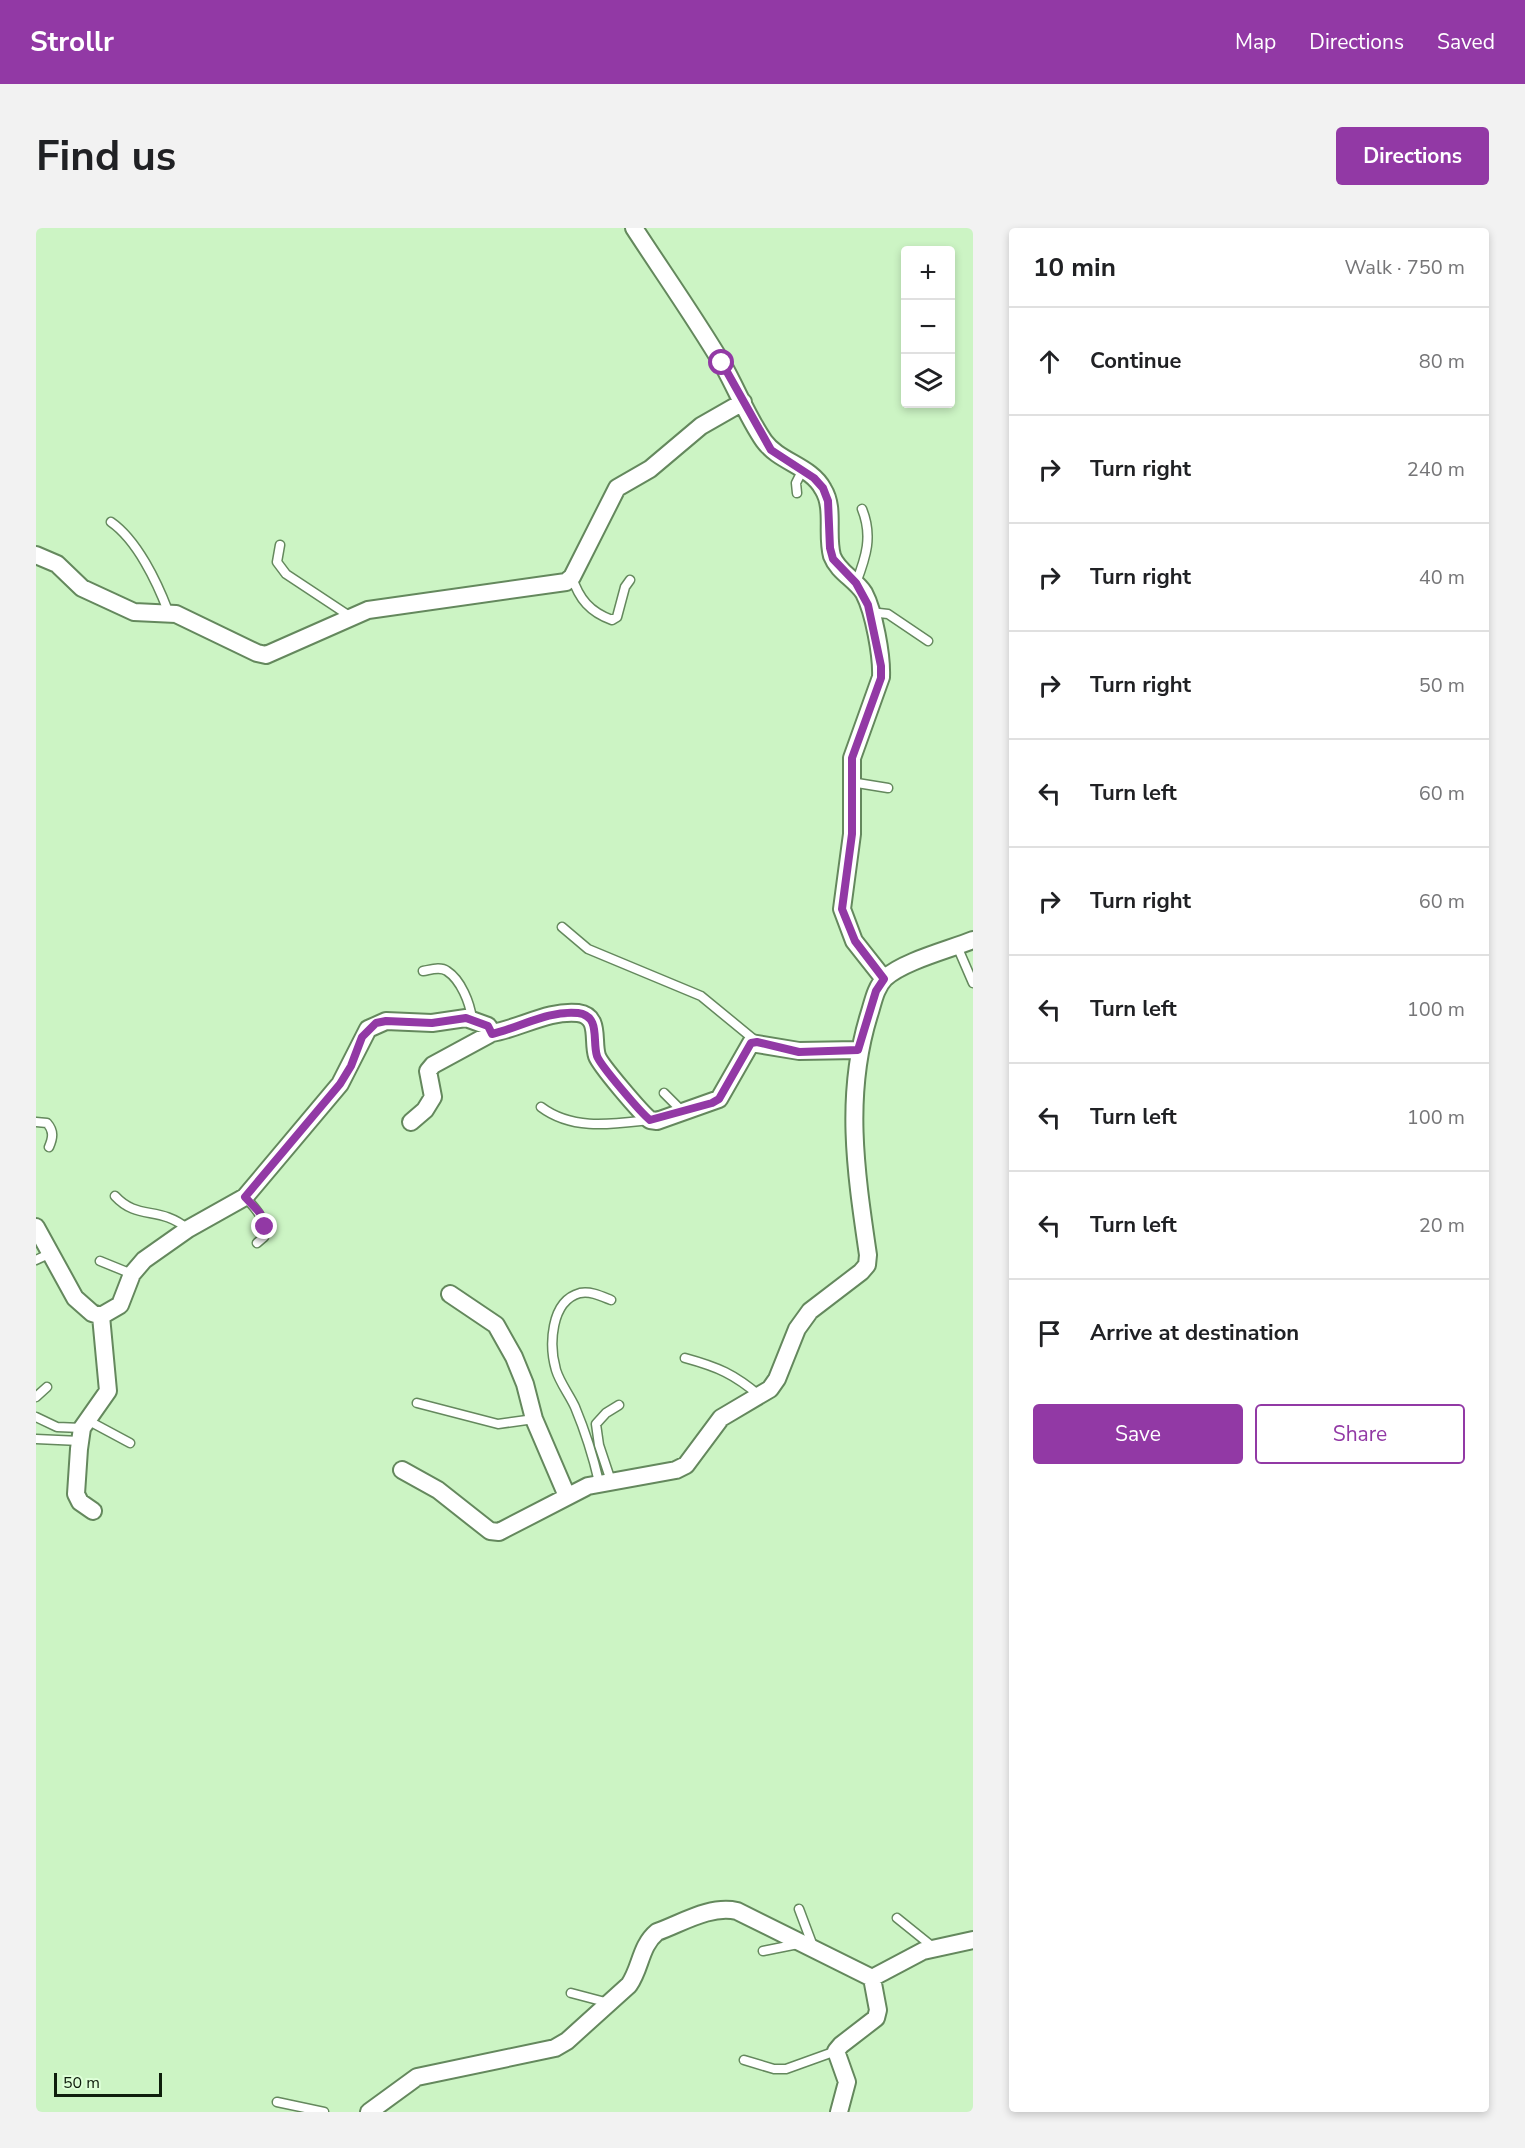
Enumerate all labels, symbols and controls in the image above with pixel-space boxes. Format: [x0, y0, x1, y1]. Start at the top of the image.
text: Strollr [30, 23, 114, 61]
text: Map [1235, 28, 1276, 56]
text: Directions [1309, 28, 1404, 56]
text: Saved [1437, 28, 1495, 56]
button: Directions [1336, 127, 1489, 185]
text: Find us [36, 128, 176, 185]
map controls [901, 246, 955, 408]
button: + [901, 246, 955, 300]
text: 10 min [1033, 250, 1116, 285]
text: Walk · 750 m [1345, 254, 1465, 281]
button: − [901, 300, 955, 354]
icon: ahead [1033, 345, 1066, 378]
text: Continue [1090, 346, 1181, 376]
text: 80 m [1419, 348, 1465, 375]
route start [708, 349, 734, 375]
button: layers [901, 354, 955, 408]
icon: right [1033, 453, 1066, 486]
text: Turn right [1090, 454, 1191, 484]
text: 240 m [1407, 456, 1465, 483]
icon: right [1033, 561, 1066, 594]
text: Turn right [1090, 562, 1191, 592]
text: 40 m [1419, 564, 1465, 591]
icon: right [1033, 669, 1066, 702]
text: Turn right [1090, 670, 1191, 700]
text: 50 m [1419, 672, 1465, 699]
icon: left [1033, 777, 1066, 810]
text: Turn left [1090, 778, 1177, 808]
text: 60 m [1419, 780, 1465, 807]
icon: right [1033, 885, 1066, 918]
text: Turn right [1090, 886, 1191, 916]
text: 60 m [1419, 888, 1465, 915]
icon: left [1033, 993, 1066, 1026]
text: Turn left [1090, 994, 1177, 1024]
text: 100 m [1407, 996, 1465, 1023]
icon: left [1033, 1101, 1066, 1134]
text: Turn left [1090, 1102, 1177, 1132]
text: 100 m [1407, 1104, 1465, 1131]
icon: left [1033, 1209, 1066, 1242]
text: Turn left [1090, 1210, 1177, 1240]
text: 20 m [1419, 1212, 1465, 1239]
route end [251, 1213, 277, 1239]
icon: arrive [1033, 1317, 1066, 1350]
text: Arrive at destination [1090, 1318, 1299, 1348]
button: Save [1033, 1404, 1243, 1464]
button: Share [1255, 1404, 1465, 1464]
scale bar [54, 2070, 162, 2098]
text: 50 m [63, 2072, 100, 2094]

